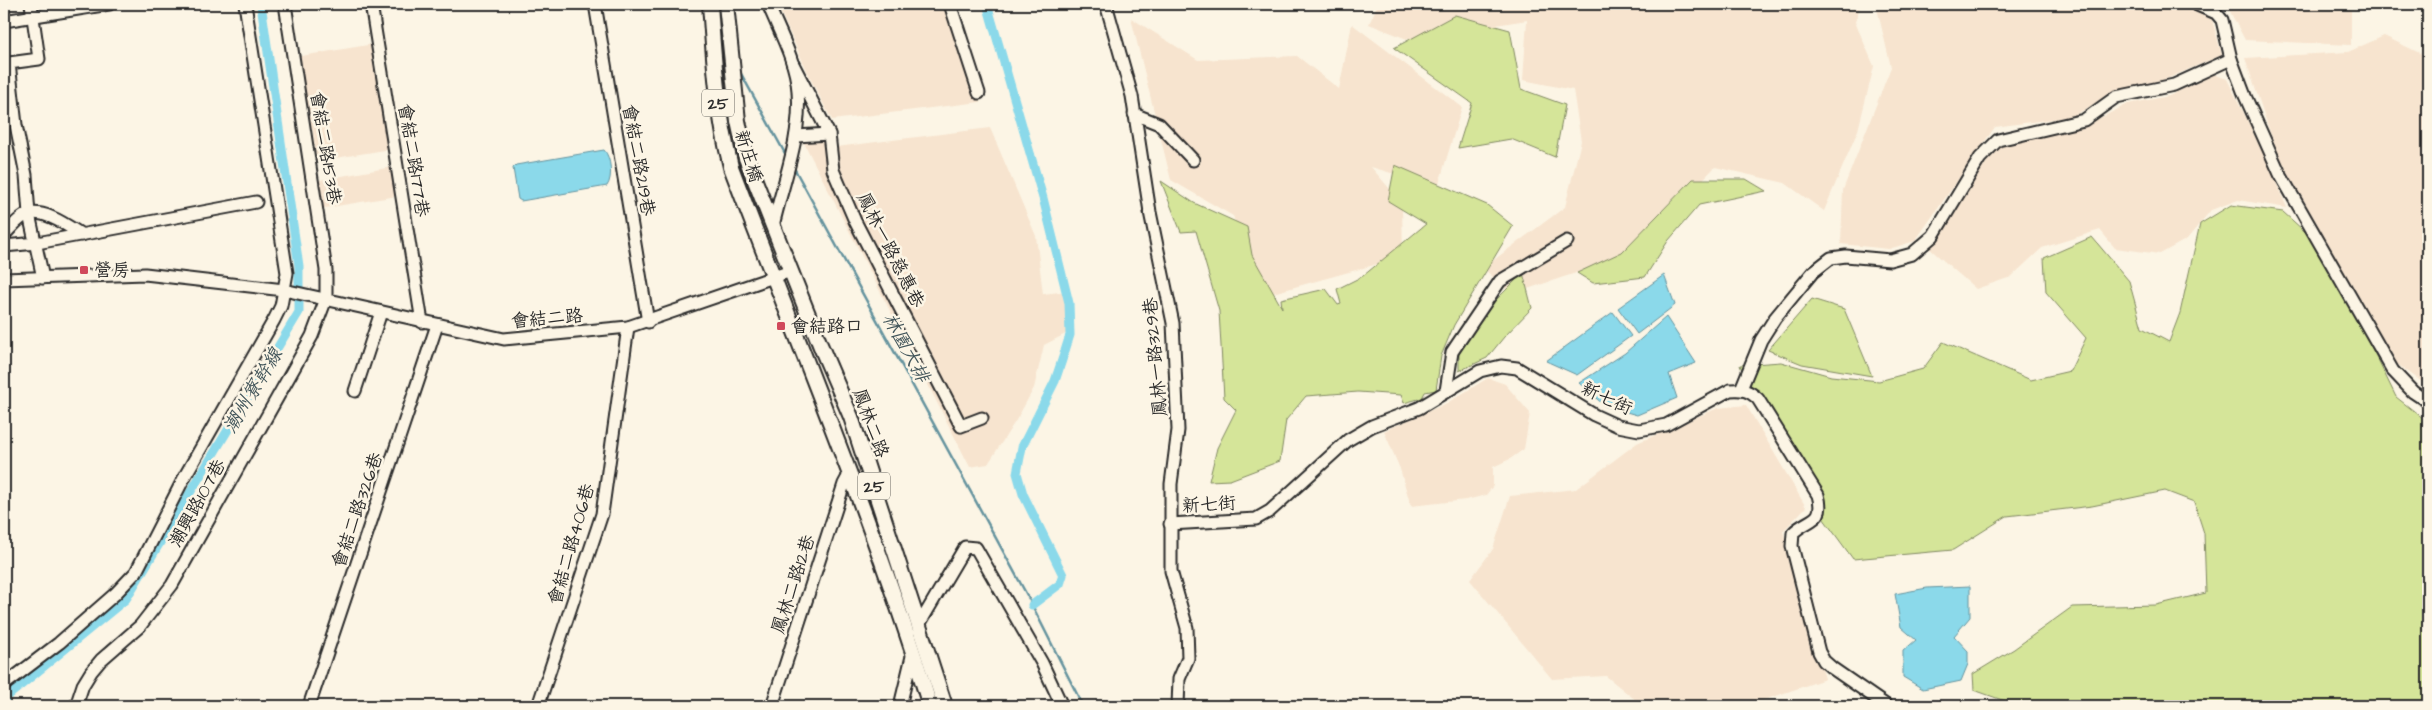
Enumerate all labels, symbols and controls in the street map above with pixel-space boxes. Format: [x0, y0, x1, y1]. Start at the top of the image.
street label: 會結二路153巷 [304, 90, 347, 206]
road number: 25 [702, 90, 734, 116]
street label: 會結二路177巷 [392, 102, 435, 219]
street label: 會結二路219巷 [616, 102, 661, 218]
street label: 新庄橋 [729, 127, 768, 186]
street label: 鳳林一路慈惠巷 [851, 188, 930, 312]
place label: 營房 [94, 258, 130, 283]
marker: 營房 [78, 264, 90, 276]
street label: 鳳林一路329巷 [1138, 296, 1173, 418]
street label: 會結二路 [510, 303, 584, 334]
water label: 林園大排 [875, 308, 937, 389]
place label: 會結路口 [791, 314, 863, 339]
marker: 會結路口 [775, 320, 787, 332]
water label: 潮州寮幹線 [217, 342, 290, 438]
street label: 新七街 [1577, 376, 1637, 421]
street label: 鳳林二路 [846, 385, 895, 461]
street label: 會結二路326巷 [326, 449, 389, 571]
street label: 潮興路107巷 [163, 455, 232, 552]
road number: 25 [858, 472, 890, 500]
street label: 會結二路406巷 [542, 481, 601, 608]
street label: 新七街 [1181, 491, 1237, 518]
street label: 鳳林二路12巷 [766, 531, 821, 637]

